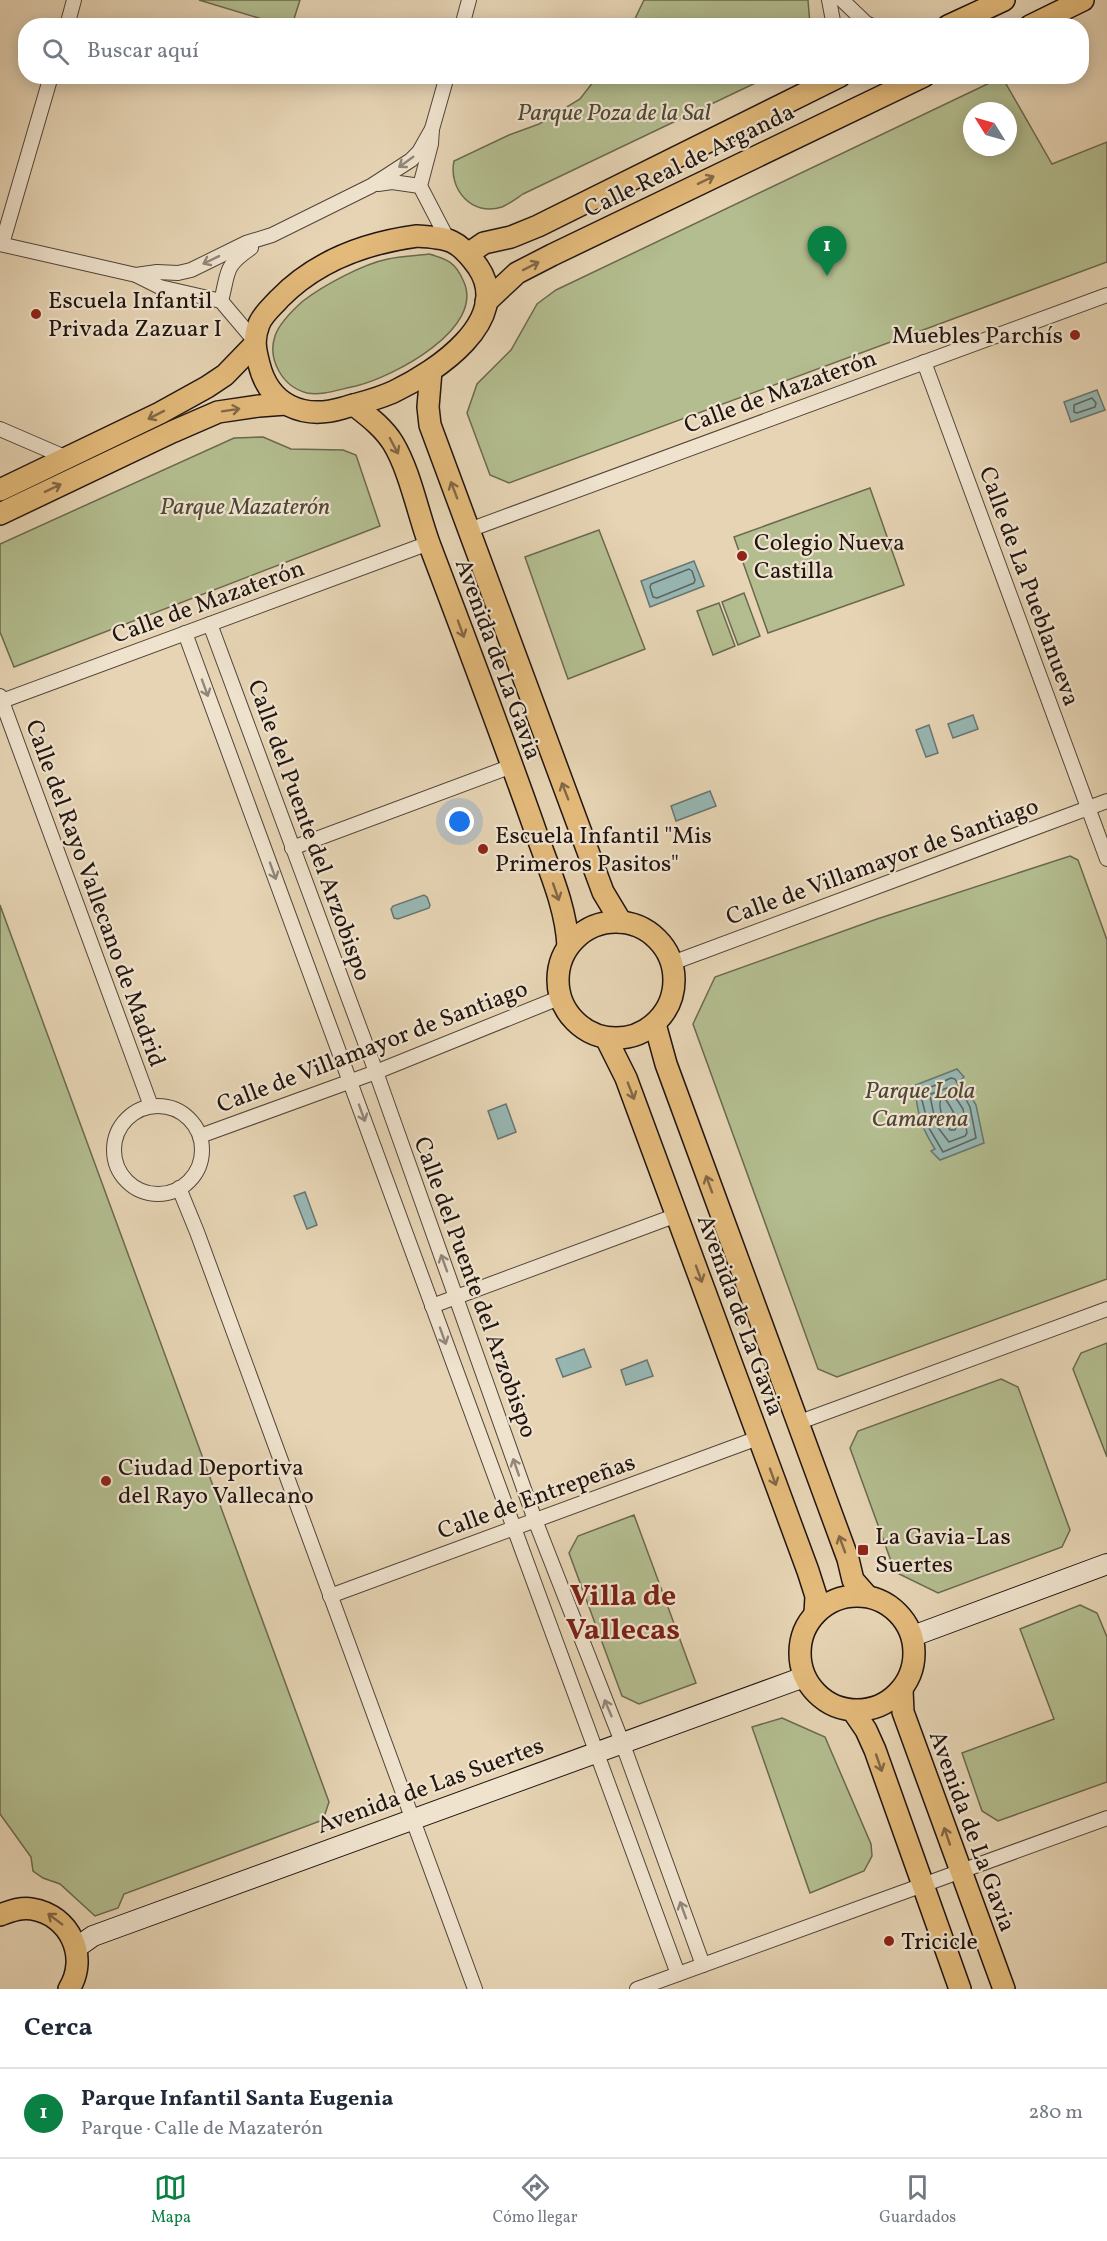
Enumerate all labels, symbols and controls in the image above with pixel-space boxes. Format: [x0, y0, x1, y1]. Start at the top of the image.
search box [18, 18, 1089, 84]
icon: search [39, 35, 72, 68]
text: Buscar aquí [87, 36, 199, 67]
street label: Calle Real de Arganda [579, 96, 801, 228]
park label: Parque Poza de la Sal [517, 97, 711, 131]
north arrow [963, 102, 1017, 156]
one-way arrow [399, 156, 415, 168]
one-way arrow [697, 174, 715, 186]
pin: 1 [808, 226, 846, 276]
one-way arrow [202, 255, 220, 267]
one-way arrow [521, 259, 539, 271]
place label: Escuela Infantil Privada Zazuar I [48, 285, 222, 347]
marker: Escuela Infantil Privada Zazuar I [29, 307, 43, 321]
place label: Muebles Parchís [892, 320, 1063, 354]
marker: Muebles Parchís [1068, 328, 1082, 342]
street label: Calle de Mazaterón [680, 342, 882, 443]
one-way arrow [220, 404, 240, 415]
one-way arrow [148, 409, 165, 421]
one-way arrow [389, 437, 400, 455]
street label: Calle de La Pueblanueva [969, 462, 1087, 711]
one-way arrow [448, 481, 459, 500]
one-way arrow [43, 482, 61, 494]
park label: Parque Mazaterón [160, 491, 330, 525]
place label: Colegio Nueva Castilla [754, 527, 905, 589]
marker: Colegio Nueva Castilla [735, 549, 749, 563]
street label: Calle de Mazaterón [108, 552, 310, 653]
street label: Avenida de La Gavia [445, 554, 549, 765]
one-way arrow [457, 619, 468, 638]
street label: Calle del Puente del Arzobispo [238, 675, 378, 986]
one-way arrow [201, 678, 212, 697]
street label: Calle del Rayo Vallecano de Madrid [15, 715, 173, 1072]
one-way arrow [559, 783, 570, 801]
street label: Calle de Villamayor de Santiago [722, 790, 1044, 935]
your location [445, 807, 474, 836]
place label: Escuela Infantil "Mis Primeros Pasitos" [495, 820, 712, 882]
marker: Escuela Infantil "Mis Primeros Pasitos" [476, 842, 490, 856]
one-way arrow [268, 861, 279, 880]
one-way arrow [551, 882, 562, 901]
street label: Calle de Villamayor de Santiago [212, 973, 533, 1123]
park label: Parque Lola Camarena [865, 1075, 975, 1137]
one-way arrow [626, 1081, 637, 1100]
one-way arrow [357, 1103, 368, 1122]
street label: Calle del Puente del Arzobispo [404, 1132, 544, 1443]
one-way arrow [703, 1175, 714, 1193]
street label: Avenida de La Gavia [687, 1210, 791, 1421]
one-way arrow [437, 1254, 448, 1273]
one-way arrow [694, 1264, 705, 1283]
one-way arrow [438, 1326, 449, 1345]
street label: Calle de Entrepeñas [433, 1446, 640, 1549]
place label: Ciudad Deportiva del Rayo Vallecano [118, 1452, 314, 1514]
one-way arrow [509, 1458, 520, 1477]
one-way arrow [768, 1467, 779, 1486]
marker: Ciudad Deportiva del Rayo Vallecano [99, 1474, 113, 1488]
place label: La Gavia-Las Suertes [875, 1521, 1011, 1583]
one-way arrow [836, 1535, 847, 1554]
marker: La Gavia-Las Suertes [856, 1543, 870, 1557]
district label: Villa de Vallecas [566, 1576, 680, 1652]
one-way arrow [602, 1699, 613, 1717]
street label: Avenida de La Gavia [919, 1726, 1023, 1937]
street label: Avenida de Las Suertes [312, 1730, 549, 1844]
one-way arrow [875, 1753, 886, 1772]
one-way arrow [940, 1827, 951, 1846]
one-way arrow [677, 1901, 688, 1920]
one-way arrow [47, 1913, 63, 1926]
place label: Tricicle [901, 1926, 978, 1960]
marker: Tricicle [882, 1934, 896, 1948]
text: Cerca [24, 2010, 93, 2046]
text: Parque Infantil Santa Eugenia [81, 2084, 394, 2115]
text: 1 [39, 2099, 48, 2127]
text: 280 m [1028, 2099, 1083, 2127]
text: Parque · Calle de Mazaterón [81, 2115, 323, 2143]
tab: Mapa [151, 2171, 191, 2229]
tab: Cómo llegar [493, 2171, 578, 2229]
tab: Guardados [879, 2171, 956, 2229]

